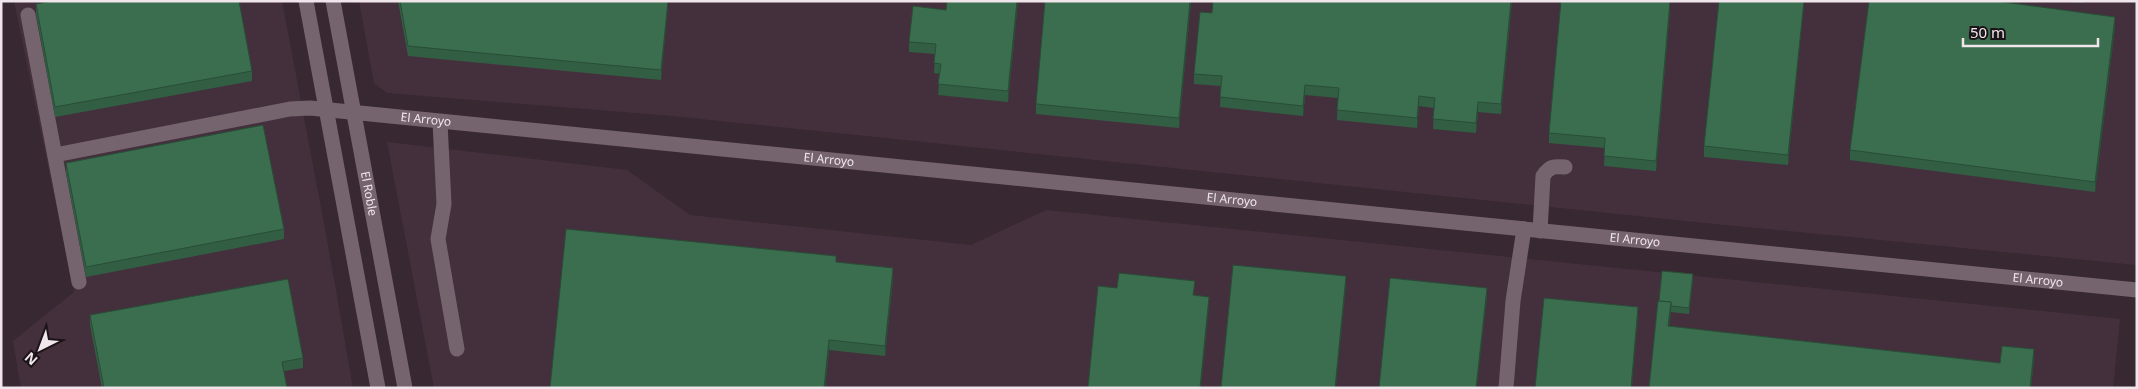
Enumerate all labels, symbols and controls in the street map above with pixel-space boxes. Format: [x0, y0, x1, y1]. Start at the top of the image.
scale bar [1963, 15, 2098, 47]
text: 50 m [1970, 22, 2005, 42]
street label: El Arroyo [400, 108, 452, 130]
street label: El Arroyo [803, 148, 855, 170]
street label: El Roble [357, 170, 382, 217]
street label: El Arroyo [1206, 188, 1258, 210]
street label: El Arroyo [1609, 229, 1661, 250]
street label: El Arroyo [2012, 269, 2064, 291]
north arrow [15, 324, 65, 374]
text: N [20, 348, 42, 370]

